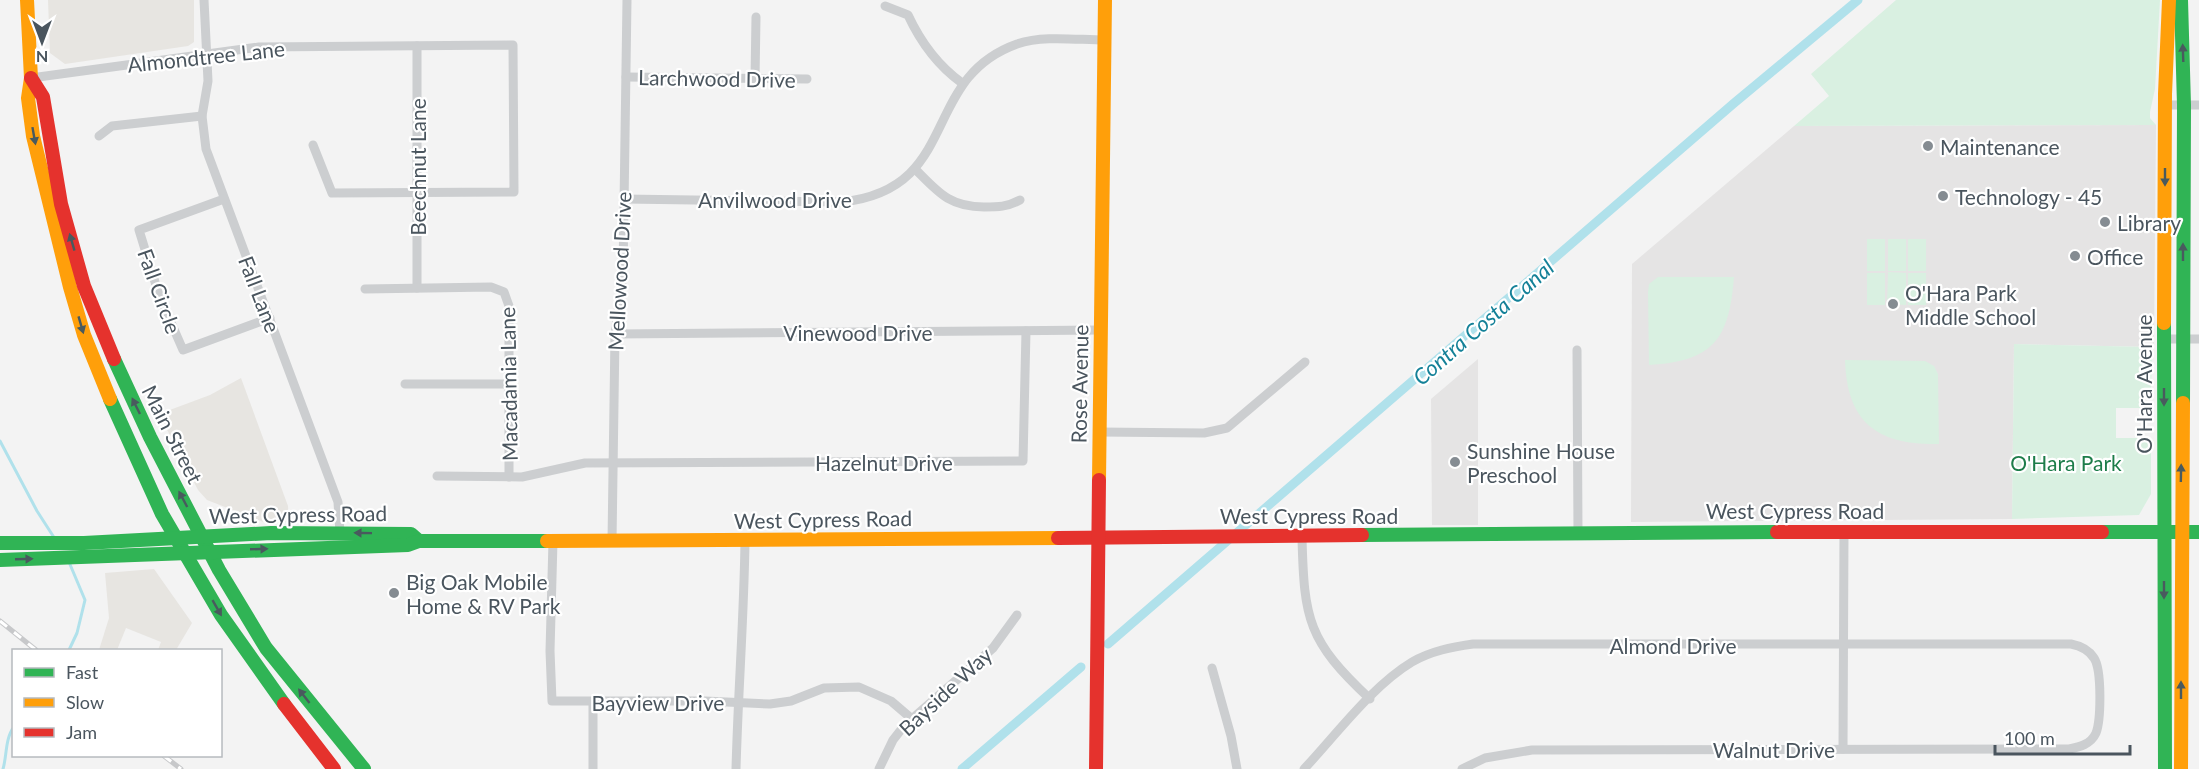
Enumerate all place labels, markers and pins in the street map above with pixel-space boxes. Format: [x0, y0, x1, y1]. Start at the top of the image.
place label: Maintenance [1940, 134, 2060, 159]
marker: Maintenance [1921, 139, 1935, 153]
place label: Technology - 45 [1955, 184, 2102, 209]
marker: Technology - 45 [1936, 189, 1950, 203]
place label: Library [2117, 210, 2181, 235]
marker: Library [2098, 215, 2112, 229]
place label: Office [2087, 244, 2143, 269]
marker: Office [2068, 249, 2082, 263]
place label: O'Hara Park Middle School [1905, 280, 2036, 329]
marker: O'Hara Park Middle School [1886, 297, 1900, 311]
place label: Sunshine House Preschool [1467, 438, 1615, 487]
marker: Sunshine House Preschool [1448, 455, 1462, 469]
place label: Big Oak Mobile Home & RV Park [406, 569, 561, 618]
marker: Big Oak Mobile Home & RV Park [387, 586, 401, 600]

